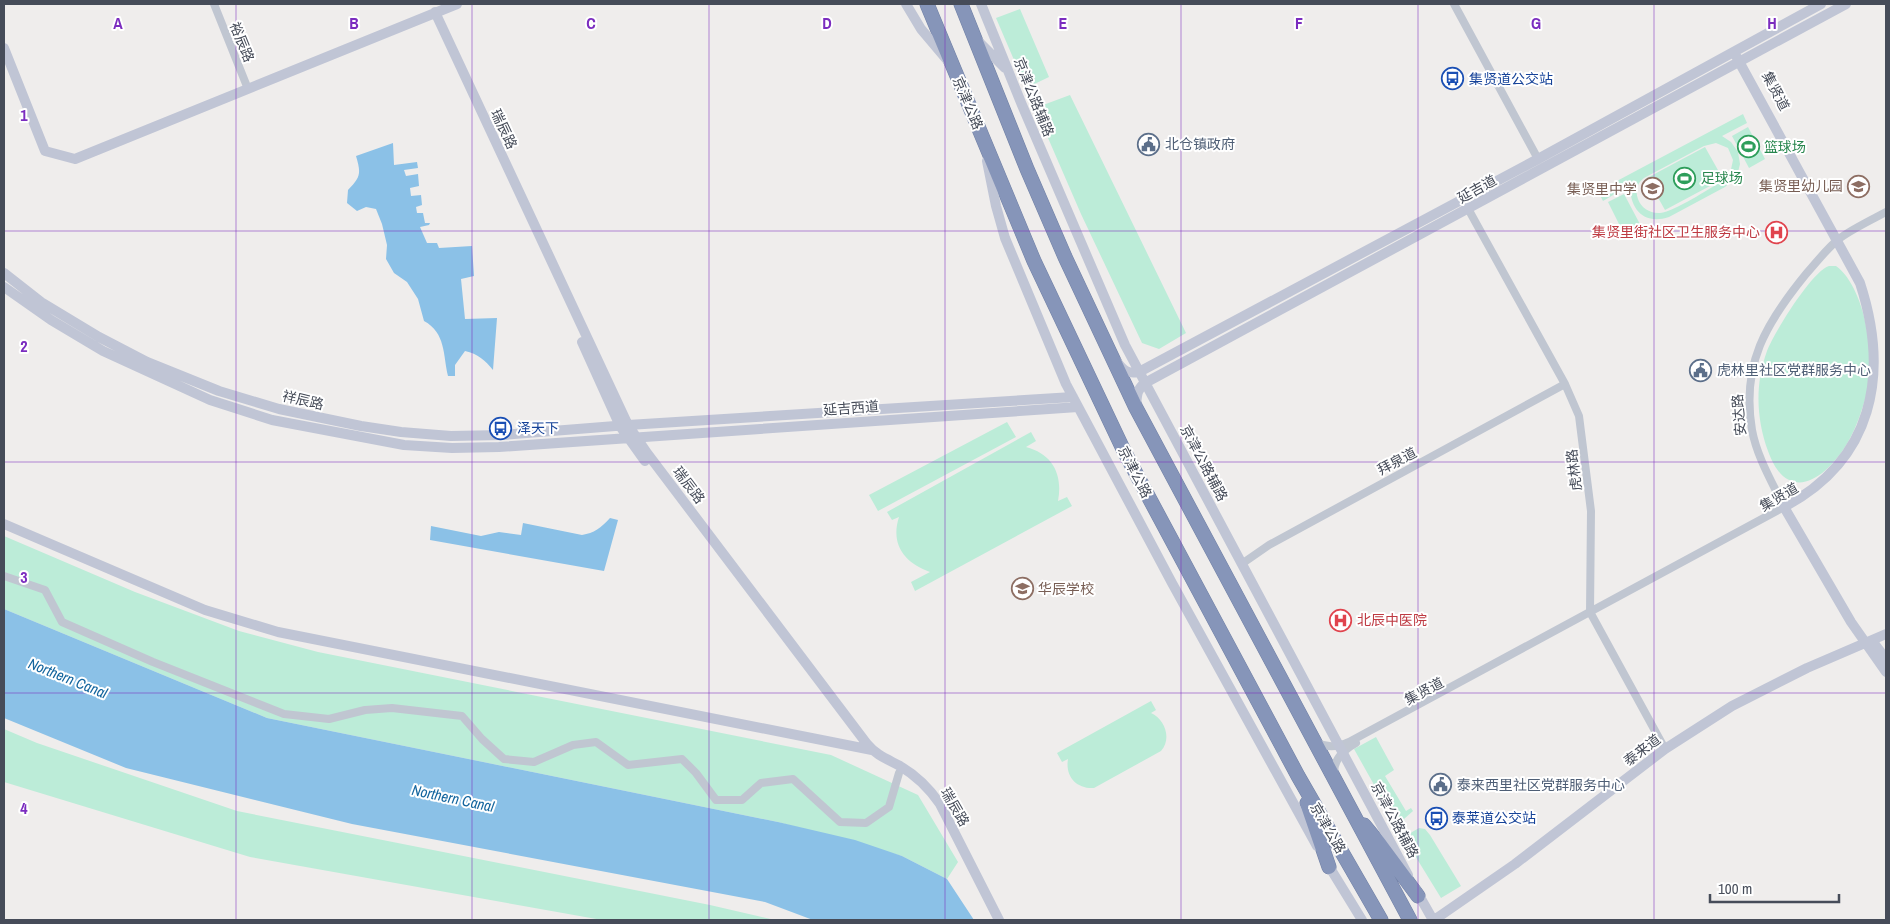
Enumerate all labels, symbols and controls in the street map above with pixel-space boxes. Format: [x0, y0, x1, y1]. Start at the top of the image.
text: A [113, 12, 123, 34]
text: B [349, 12, 359, 34]
text: C [586, 12, 596, 34]
text: D [822, 12, 832, 34]
text: E [1059, 12, 1068, 34]
text: F [1295, 12, 1303, 34]
text: G [1531, 12, 1541, 34]
text: H [1767, 12, 1777, 34]
street label: 裕辰路 [226, 19, 258, 65]
street label: 京津公路辅路 [1010, 55, 1058, 139]
bus stop icon: 集贤道公交站 [1441, 67, 1465, 91]
street label: 集贤道 [1758, 68, 1794, 114]
place label: 集贤道公交站 [1469, 70, 1553, 88]
street label: 京津公路 [949, 74, 987, 132]
text: 1 [20, 104, 28, 126]
street label: 瑞辰路 [487, 106, 521, 152]
public building icon: 北仓镇政府 [1137, 132, 1161, 156]
place label: 北仓镇政府 [1165, 135, 1235, 153]
sports icon: 篮球场 [1736, 135, 1760, 159]
place label: 篮球场 [1764, 138, 1806, 156]
sports icon: 足球场 [1673, 166, 1697, 190]
place label: 足球场 [1701, 169, 1743, 187]
street label: 延吉道 [1454, 171, 1500, 207]
school or university icon: 集贤里幼儿园 [1847, 174, 1871, 198]
school or university icon: 集贤里中学 [1641, 177, 1665, 201]
place label: 集贤里幼儿园 [1759, 177, 1843, 195]
place label: 集贤里中学 [1567, 180, 1637, 198]
hospital icon: 集贤里街社区卫生服务中心 [1764, 220, 1788, 244]
place label: 集贤里街社区卫生服务中心 [1592, 223, 1760, 241]
text: 2 [20, 335, 28, 357]
public building icon: 虎林里社区党群服务中心 [1689, 358, 1713, 382]
place label: 虎林里社区党群服务中心 [1717, 361, 1871, 379]
street label: 祥辰路 [281, 387, 325, 413]
street label: 安达路 [1728, 393, 1750, 437]
street label: 延吉西道 [822, 397, 880, 419]
bus stop icon: 泽天下 [489, 416, 513, 440]
place label: 泽天下 [517, 419, 559, 437]
street label: 京津公路辅路 [1176, 422, 1232, 504]
street label: 京津公路 [1114, 443, 1156, 501]
street label: 拜泉道 [1374, 443, 1420, 479]
street label: 虎林路 [1563, 448, 1585, 492]
street label: 瑞辰路 [669, 463, 709, 507]
street label: 集贤道 [1756, 479, 1802, 515]
text: 3 [20, 566, 28, 588]
school or university icon: 华辰学校 [1010, 577, 1034, 601]
place label: 华辰学校 [1038, 580, 1094, 598]
hospital icon: 北辰中医院 [1329, 608, 1353, 632]
place label: 北辰中医院 [1357, 611, 1427, 629]
water label: Northern Canal [25, 653, 111, 703]
street label: 集贤道 [1401, 673, 1447, 709]
street label: 泰来道 [1620, 730, 1664, 770]
public building icon: 泰来西里社区党群服务中心 [1429, 773, 1453, 797]
place label: 泰来西里社区党群服务中心 [1457, 776, 1625, 794]
water label: Northern Canal [410, 779, 496, 817]
street label: 京津公路辅路 [1367, 779, 1423, 861]
street label: 瑞辰路 [937, 784, 973, 830]
text: 4 [20, 797, 28, 819]
street label: 京津公路 [1306, 799, 1350, 857]
bus stop icon: 泰莱道公交站 [1424, 806, 1448, 830]
place label: 泰莱道公交站 [1452, 809, 1536, 827]
scale bar [1710, 872, 1839, 904]
text: 100 m [1718, 878, 1752, 899]

